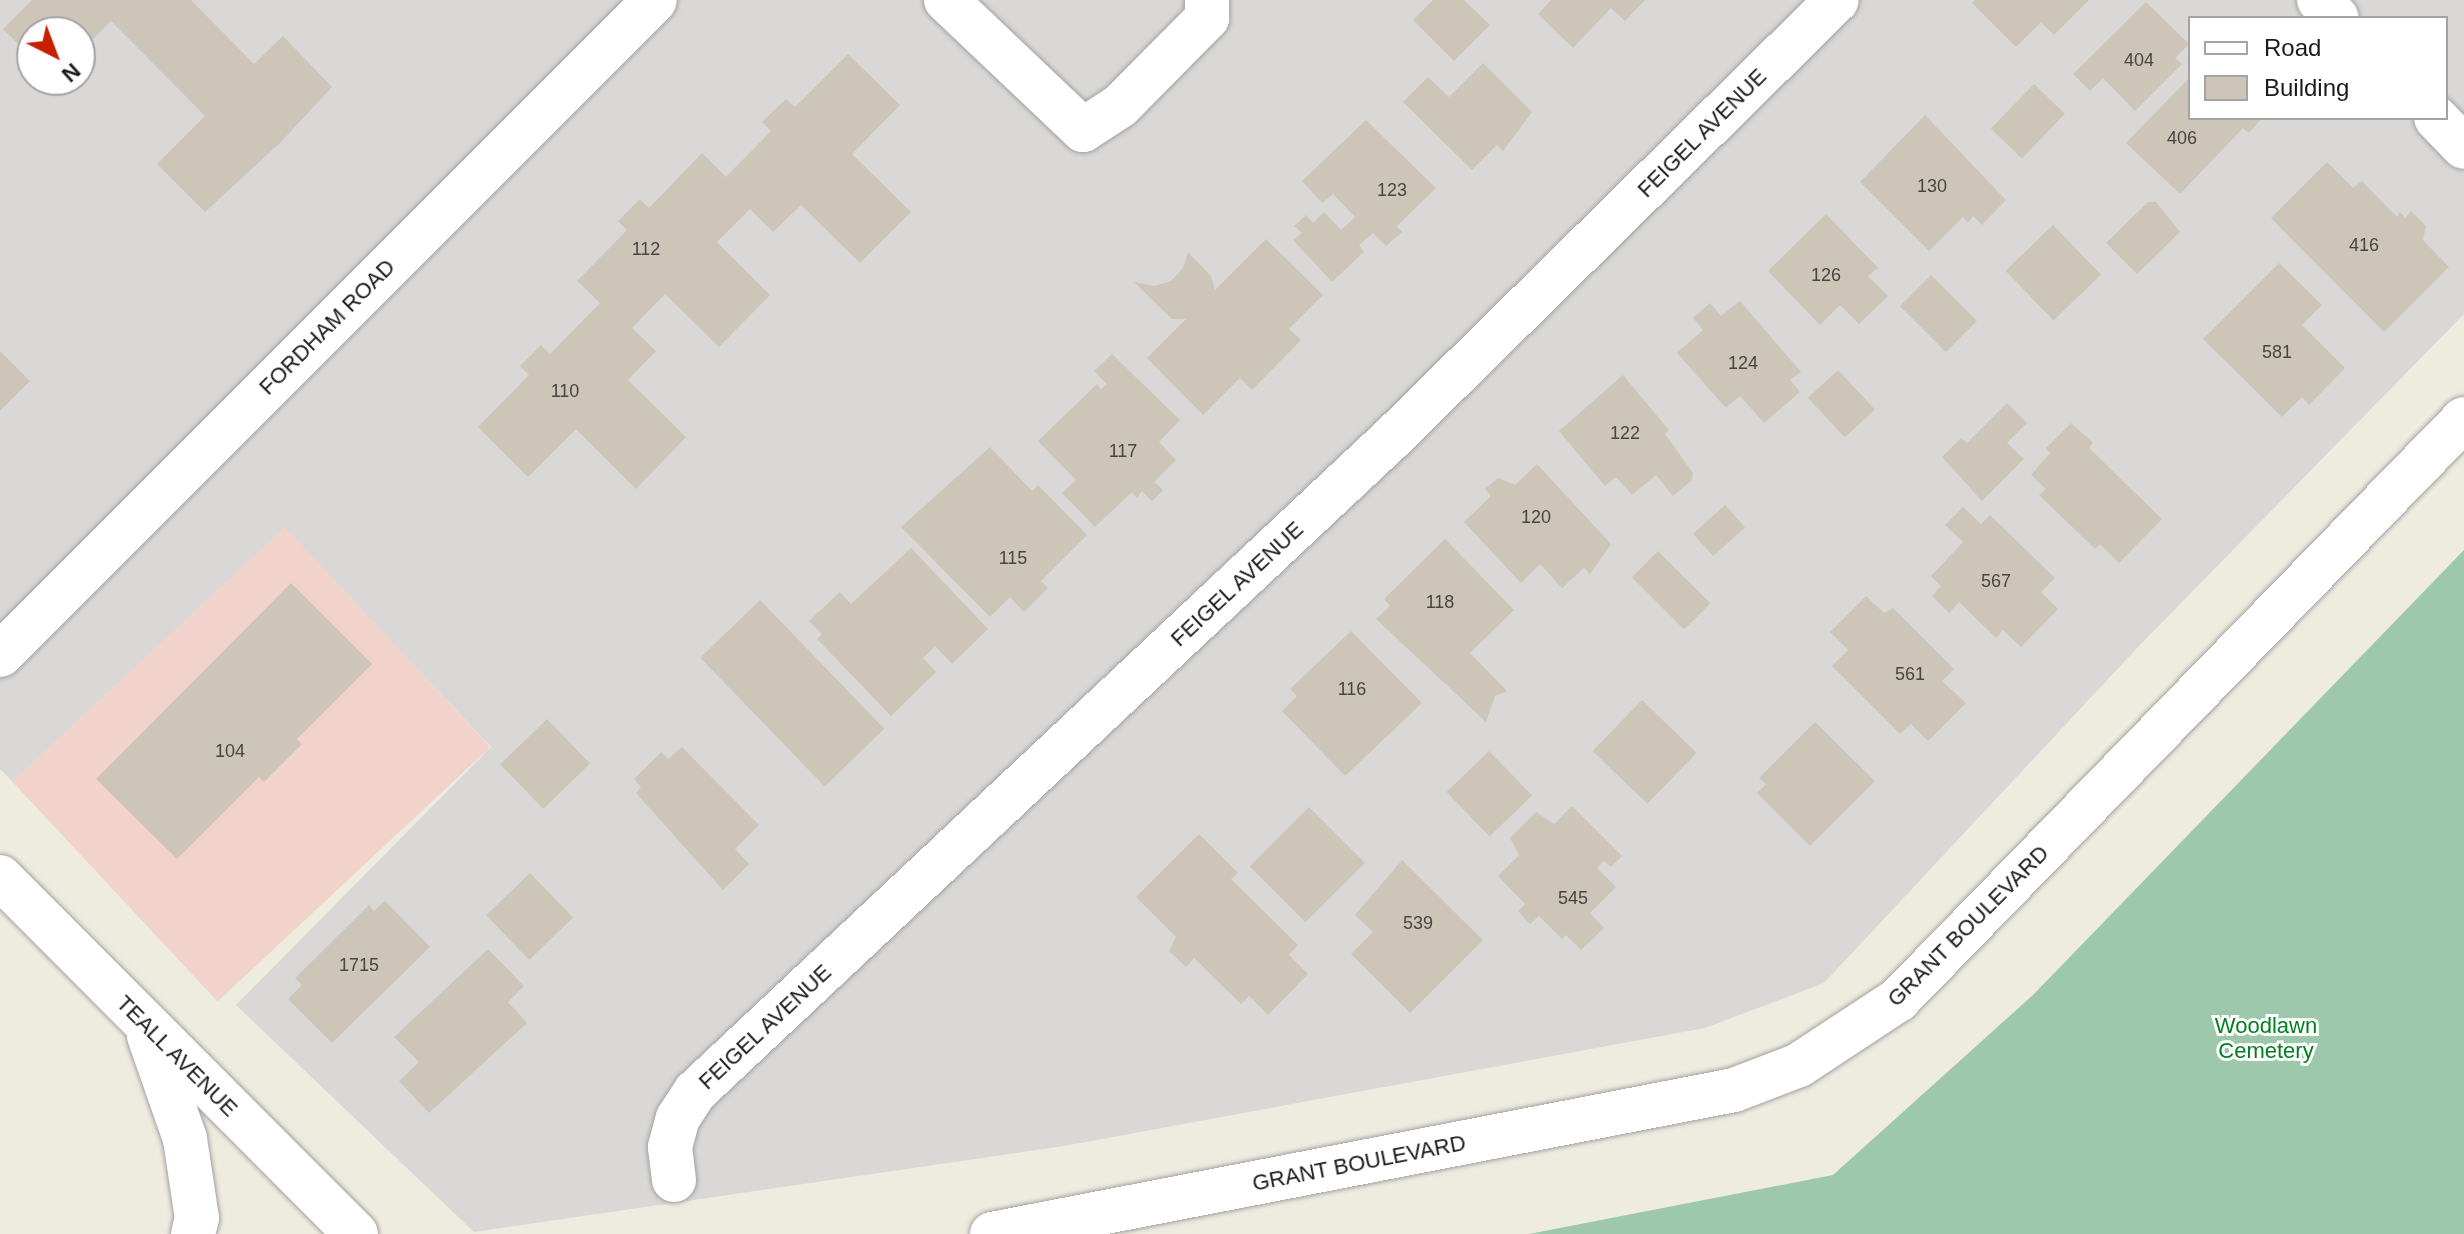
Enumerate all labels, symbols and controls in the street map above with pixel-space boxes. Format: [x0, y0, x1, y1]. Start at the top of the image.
north arrow [16, 16, 96, 96]
legend [2188, 16, 2448, 120]
text: Road [2264, 34, 2321, 61]
house number: 404 [2124, 49, 2154, 71]
text: N [57, 58, 85, 87]
street label: FEIGEL AVENUE [1631, 62, 1773, 204]
text: Building [2264, 74, 2349, 101]
house number: 406 [2167, 127, 2197, 149]
house number: 130 [1917, 175, 1947, 197]
house number: 123 [1377, 179, 1407, 201]
house number: 416 [2349, 234, 2379, 256]
house number: 112 [632, 238, 660, 260]
street label: FORDHAM ROAD [254, 254, 400, 400]
house number: 126 [1811, 264, 1841, 286]
house number: 581 [2262, 341, 2292, 363]
house number: 124 [1728, 352, 1758, 374]
house number: 110 [551, 380, 579, 402]
house number: 122 [1610, 422, 1640, 444]
house number: 117 [1109, 440, 1137, 462]
house number: 120 [1521, 506, 1551, 528]
street label: FEIGEL AVENUE [1165, 515, 1309, 653]
house number: 115 [999, 547, 1027, 569]
house number: 567 [1981, 570, 2011, 592]
house number: 118 [1426, 591, 1454, 613]
house number: 561 [1895, 663, 1925, 685]
house number: 116 [1338, 678, 1366, 700]
house number: 104 [215, 740, 245, 762]
street label: GRANT BOULEVARD [1882, 840, 2054, 1012]
house number: 545 [1558, 887, 1588, 909]
house number: 539 [1403, 912, 1433, 934]
house number: 1715 [339, 954, 379, 976]
street label: FEIGEL AVENUE [693, 958, 837, 1096]
street label: TEALL AVENUE [110, 989, 244, 1123]
park label: Woodlawn Cemetery [2215, 1012, 2317, 1064]
street label: GRANT BOULEVARD [1250, 1129, 1468, 1197]

